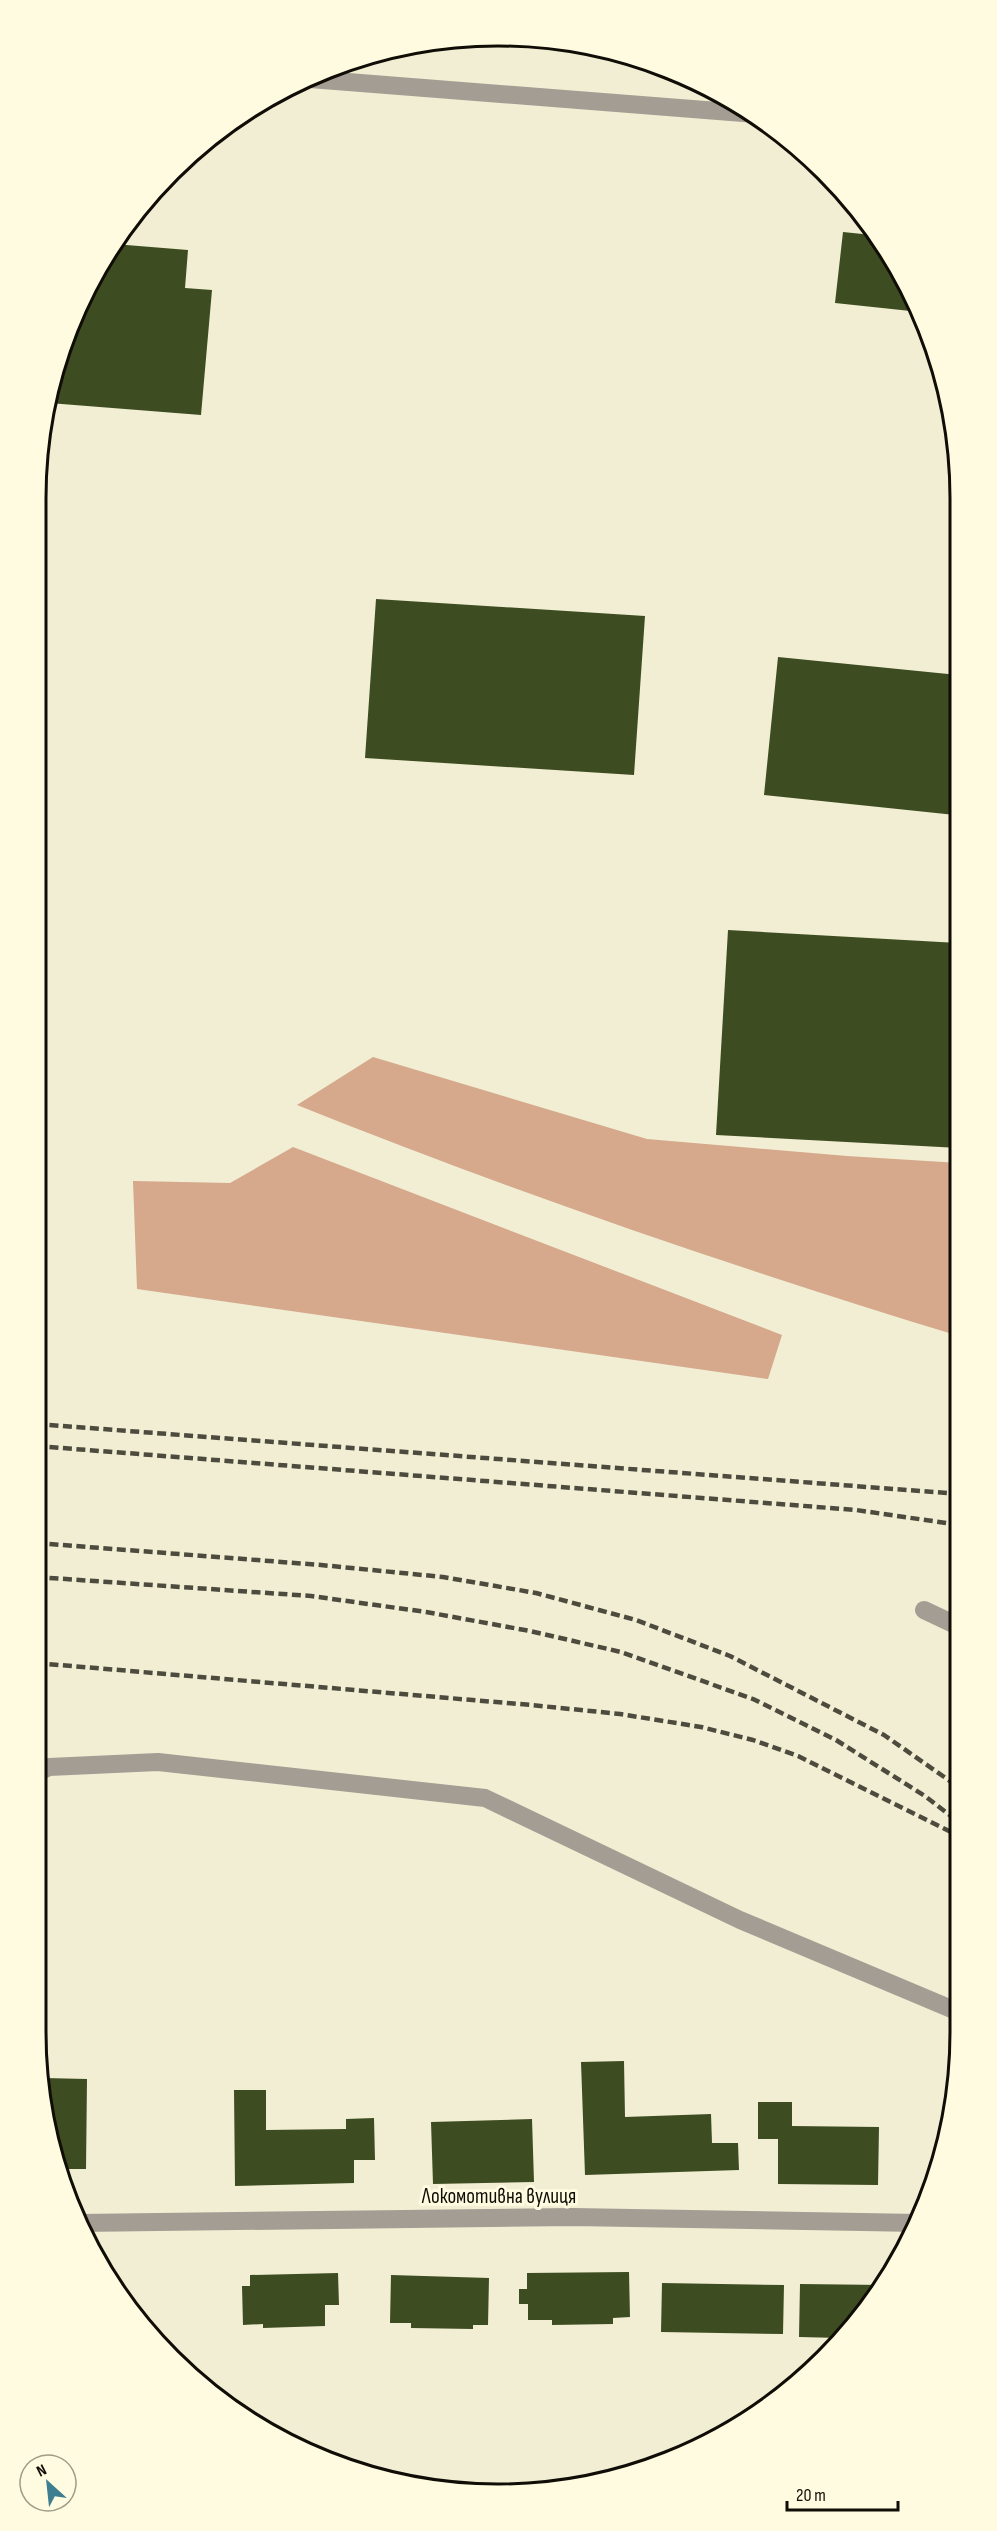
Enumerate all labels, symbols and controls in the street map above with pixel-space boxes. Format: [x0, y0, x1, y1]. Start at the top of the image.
street label: Локомотивна вулиця [421, 2184, 576, 2209]
north arrow [18, 2453, 78, 2513]
text: N [34, 2461, 50, 2481]
scale bar [787, 2474, 898, 2512]
text: 20 m [796, 2485, 826, 2506]

